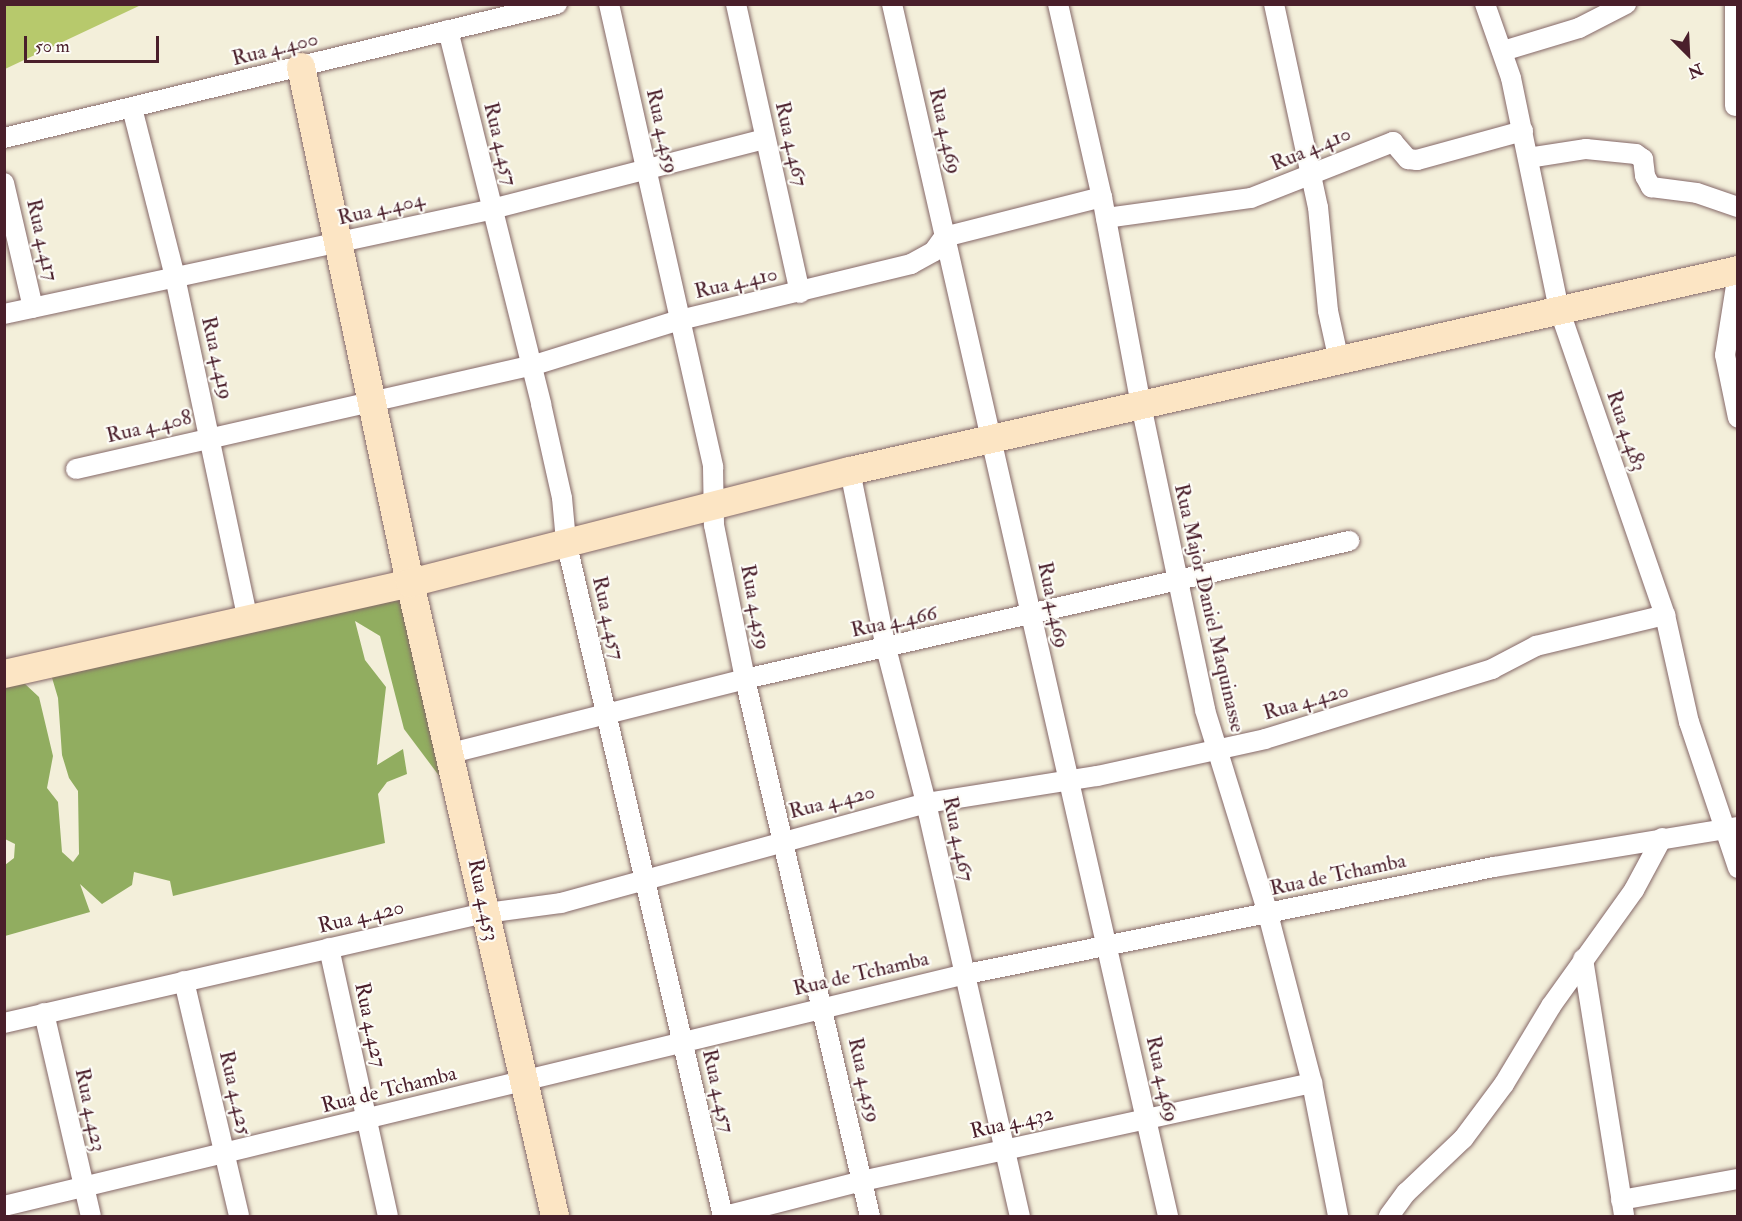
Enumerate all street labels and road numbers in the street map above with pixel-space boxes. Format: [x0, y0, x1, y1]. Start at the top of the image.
street label: Rua 4.400 [229, 26, 321, 72]
street label: Rua 4.459 [640, 86, 684, 176]
street label: Rua 4.469 [923, 86, 967, 176]
street label: Rua 4.467 [769, 99, 813, 189]
street label: Rua 4.457 [477, 100, 523, 188]
street label: Rua 4.410 [1267, 121, 1355, 177]
street label: Rua 4.404 [335, 187, 427, 231]
street label: Rua 4.417 [20, 197, 64, 283]
street label: Rua 4.410 [692, 261, 780, 305]
street label: Rua 4.419 [195, 314, 239, 402]
street label: Rua 4.483 [1600, 387, 1652, 475]
street label: Rua 4.408 [104, 405, 194, 449]
street label: Rua Major Daniel Maquinasse [1168, 481, 1250, 735]
street label: Rua 4.469 [1032, 560, 1074, 650]
street label: Rua 4.459 [734, 562, 776, 652]
street label: Rua 4.457 [586, 574, 630, 662]
street label: Rua 4.466 [849, 601, 939, 643]
street label: Rua 4.420 [1260, 678, 1352, 726]
street label: Rua 4.420 [786, 779, 878, 825]
street label: Rua 4.467 [937, 794, 979, 884]
street label: Rua de Tchamba [1268, 848, 1408, 902]
street label: Rua 4.453 [462, 857, 504, 943]
street label: Rua 4.420 [315, 895, 407, 939]
street label: Rua de Tchamba [791, 946, 931, 1002]
street label: Rua 4.427 [349, 980, 391, 1070]
street label: Rua 4.469 [1140, 1034, 1184, 1124]
street label: Rua 4.459 [842, 1035, 886, 1125]
street label: Rua 4.457 [696, 1047, 740, 1135]
street label: Rua 4.425 [213, 1048, 257, 1138]
street label: Rua de Tchamba [319, 1061, 459, 1119]
street label: Rua 4.423 [69, 1066, 111, 1154]
street label: Rua 4.432 [968, 1101, 1056, 1145]

